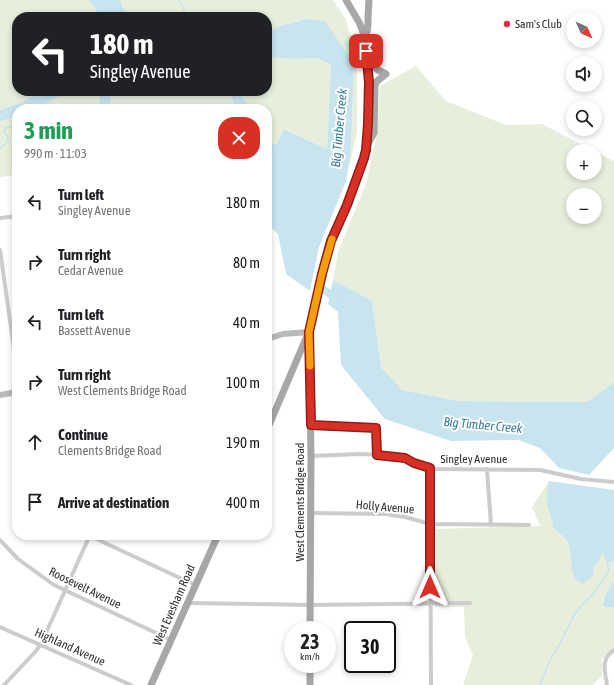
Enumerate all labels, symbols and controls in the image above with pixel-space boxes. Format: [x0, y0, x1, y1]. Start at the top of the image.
north arrow [566, 12, 602, 48]
map controls [566, 12, 602, 224]
place label: Sam's Club [515, 17, 562, 31]
marker: Sam's Club [502, 19, 512, 29]
icon: left [24, 28, 76, 80]
text: 180 m [90, 28, 153, 60]
pin [349, 34, 383, 68]
icon: arrive [355, 40, 377, 62]
button: sound [566, 56, 602, 92]
text: Singley Avenue [90, 61, 190, 82]
water label: Big Timber Creek [328, 88, 350, 168]
button: search [566, 100, 602, 136]
text: 3 min [24, 117, 73, 144]
button: close [218, 117, 260, 159]
button: + [566, 144, 602, 180]
text: 990 m · 11:03 [24, 146, 87, 161]
text: Turn left [58, 186, 104, 203]
button: − [566, 188, 602, 224]
icon: left [24, 191, 46, 213]
text: 180 m [226, 194, 260, 211]
text: Singley Avenue [58, 203, 131, 218]
text: Turn right [58, 246, 111, 263]
icon: right [24, 251, 46, 273]
text: 80 m [233, 254, 260, 271]
text: Cedar Avenue [58, 263, 124, 278]
text: Turn left [58, 306, 104, 323]
icon: left [24, 311, 46, 333]
text: 40 m [233, 314, 260, 331]
text: Bassett Avenue [58, 323, 131, 338]
text: Turn right [58, 366, 111, 383]
icon: right [24, 371, 46, 393]
text: 100 m [226, 374, 260, 391]
text: West Clements Bridge Road [58, 383, 187, 398]
water label: Big Timber Creek [443, 414, 523, 436]
text: Continue [58, 426, 108, 443]
icon: ahead [24, 431, 46, 453]
text: 190 m [226, 434, 260, 451]
text: Clements Bridge Road [58, 443, 162, 458]
street label: West Clements Bridge Road [293, 443, 307, 561]
street label: Singley Avenue [441, 452, 507, 466]
icon: arrive [24, 491, 46, 513]
text: Arrive at destination [58, 494, 169, 511]
text: 400 m [226, 494, 260, 511]
street label: Holly Avenue [355, 497, 415, 517]
street label: West Evesham Road [150, 562, 198, 648]
street label: Roosevelt Avenue [47, 564, 123, 612]
position arrow [409, 566, 451, 608]
speed limit sign: 30 [344, 621, 396, 673]
street label: Highland Avenue [33, 625, 107, 669]
text: 23 [301, 630, 319, 653]
text: km/h [300, 651, 320, 662]

